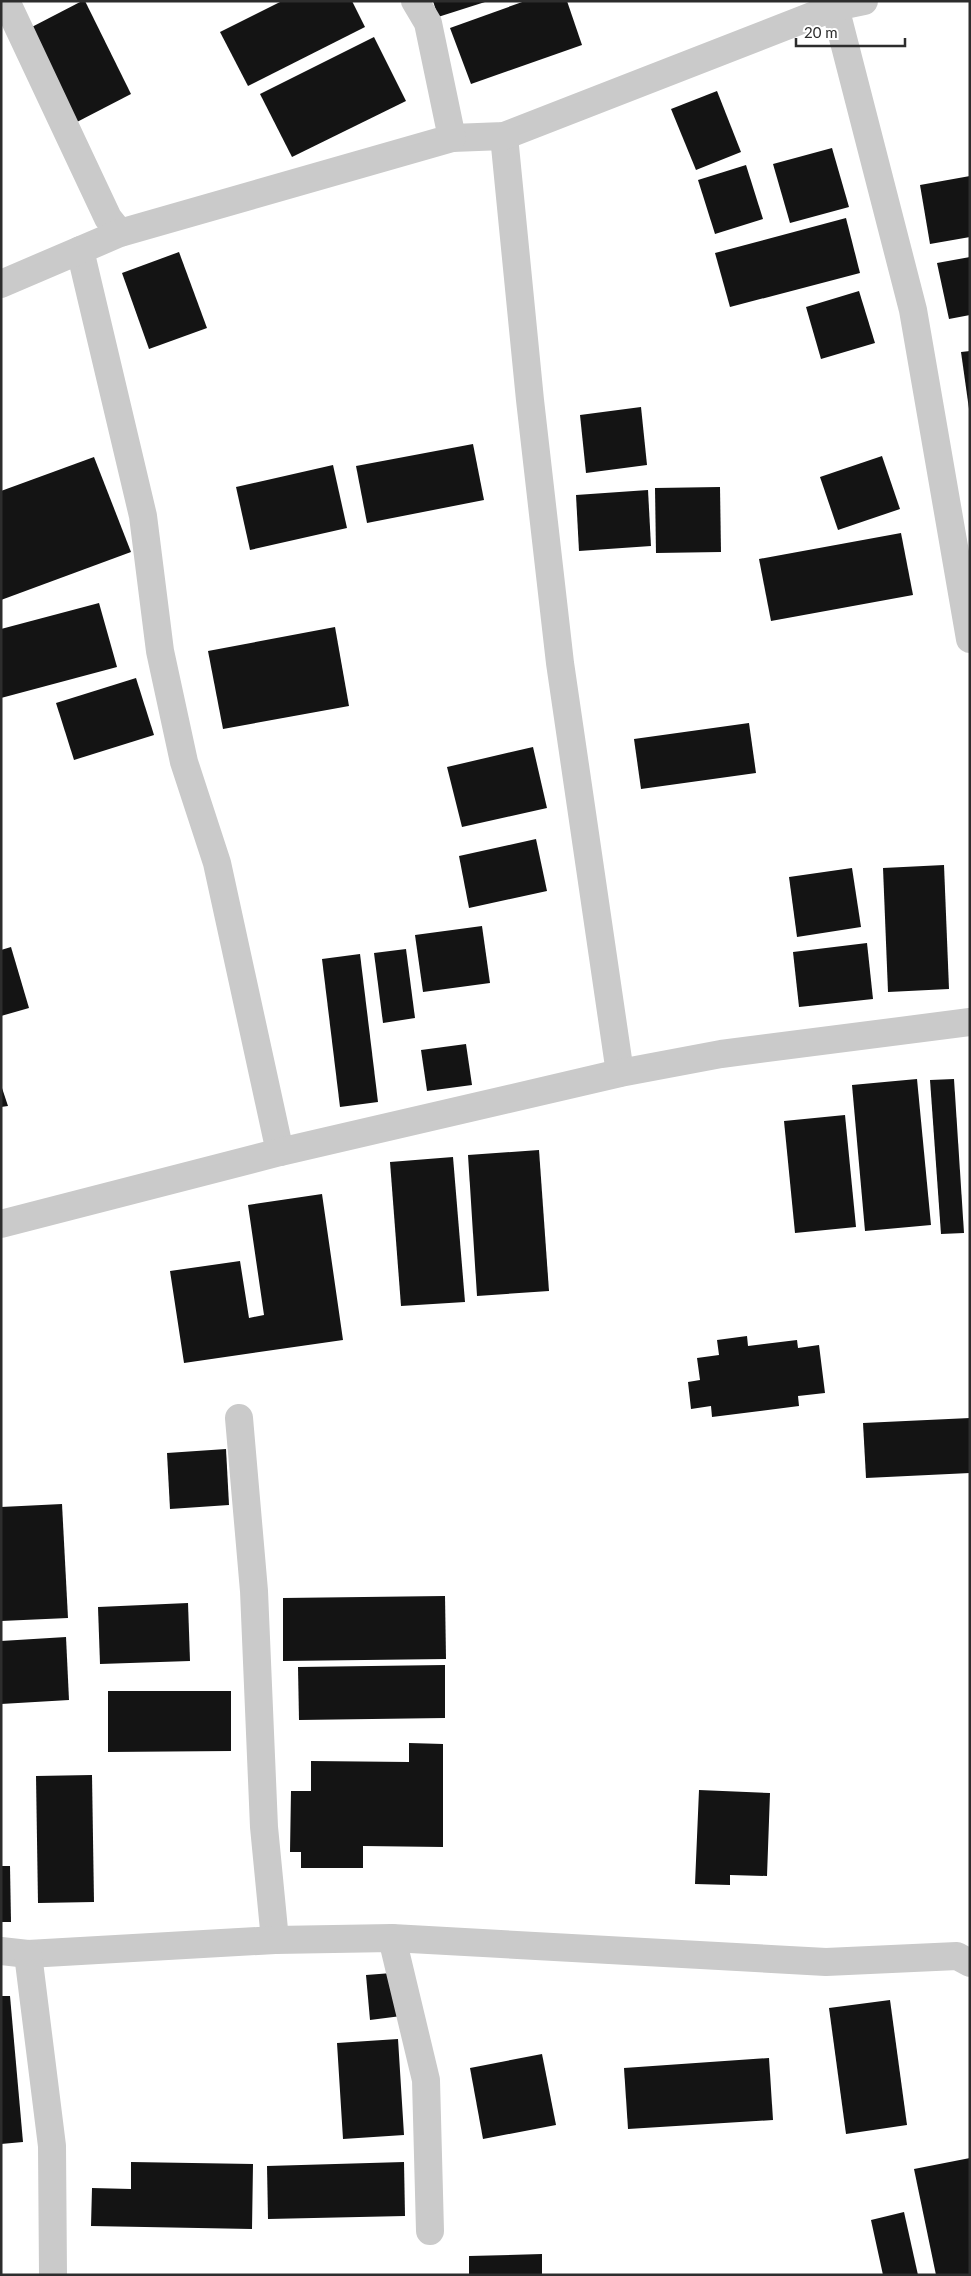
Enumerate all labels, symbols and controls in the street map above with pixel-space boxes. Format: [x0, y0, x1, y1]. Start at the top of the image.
scale bar [796, 15, 905, 47]
text: 20 m [804, 23, 838, 41]

